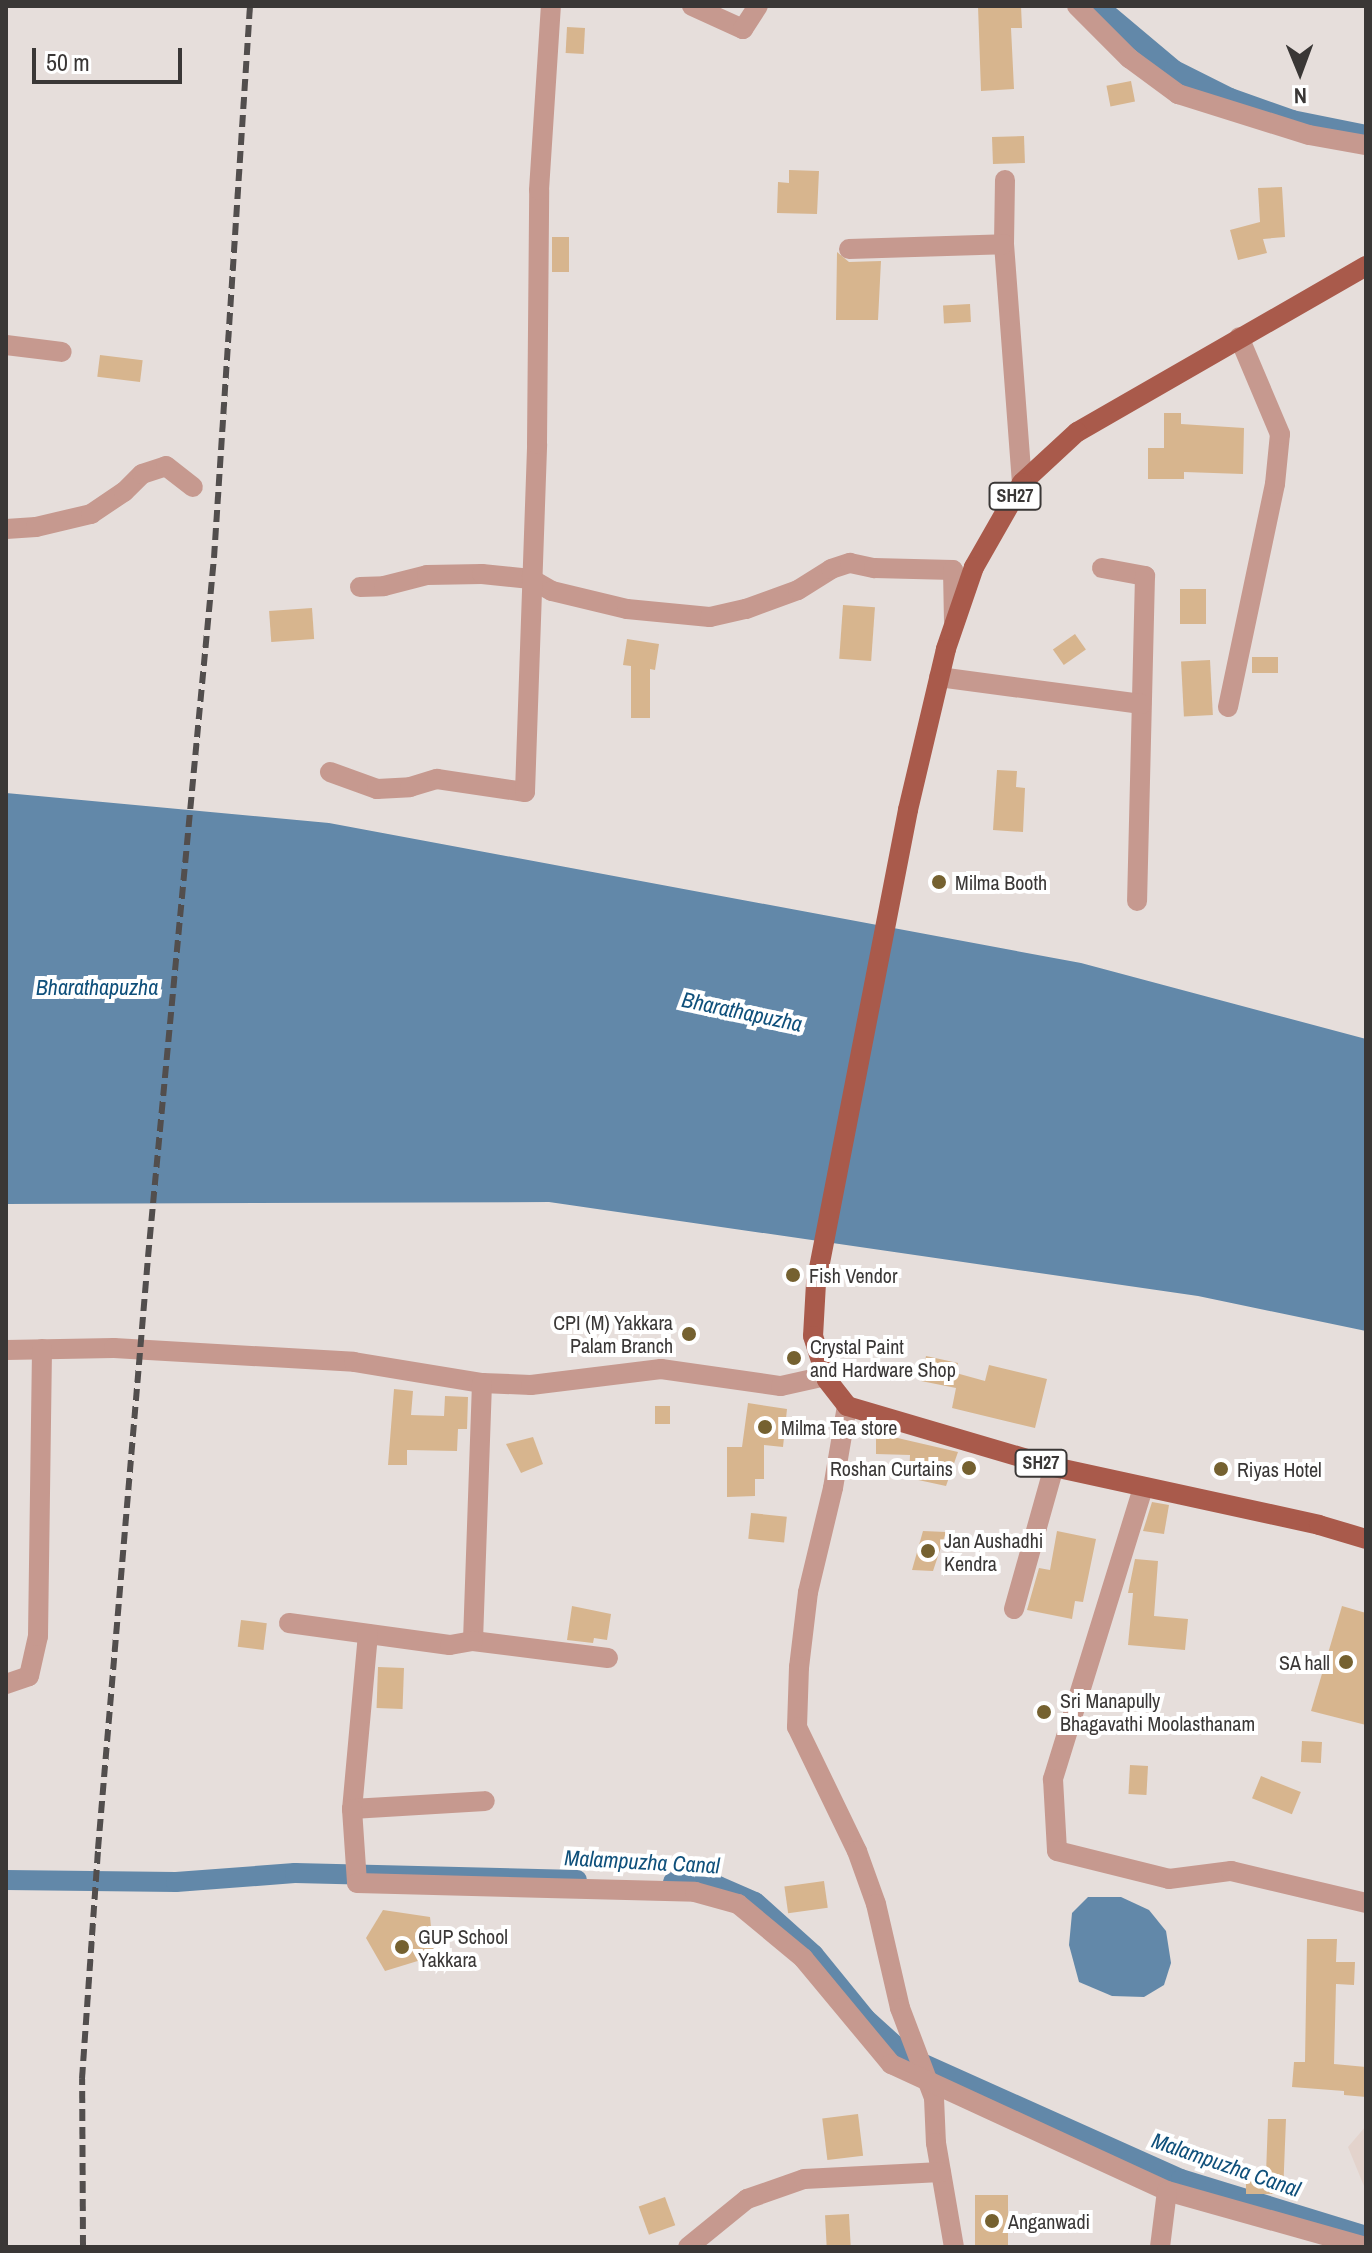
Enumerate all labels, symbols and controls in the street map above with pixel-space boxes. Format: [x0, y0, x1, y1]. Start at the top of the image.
scale bar [36, 32, 186, 82]
north arrow [1260, 32, 1340, 112]
text: 50 m [46, 46, 90, 78]
text: N [1294, 81, 1307, 111]
road number: SH27 [987, 482, 1043, 510]
place label: Milma Booth [955, 870, 1047, 894]
marker: Milma Booth [930, 873, 948, 891]
water label: Bharathapuzha [36, 975, 158, 1001]
water label: Bharathapuzha [679, 986, 805, 1038]
place label: Fish Vendor [809, 1263, 897, 1287]
marker: Fish Vendor [784, 1266, 802, 1284]
place label: CPI (M) Yakkara Palam Branch [553, 1310, 673, 1357]
marker: CPI (M) Yakkara Palam Branch [680, 1325, 698, 1343]
place label: Crystal Paint and Hardware Shop [810, 1334, 956, 1381]
marker: Crystal Paint and Hardware Shop [785, 1349, 803, 1367]
place label: Milma Tea store [781, 1415, 898, 1439]
marker: Milma Tea store [756, 1418, 774, 1436]
road number: SH27 [1013, 1449, 1069, 1477]
place label: Roshan Curtains [830, 1456, 953, 1480]
place label: Riyas Hotel [1237, 1457, 1322, 1481]
marker: Roshan Curtains [960, 1459, 978, 1477]
marker: Riyas Hotel [1212, 1460, 1230, 1478]
place label: Jan Aushadhi Kendra [944, 1528, 1044, 1575]
marker: Jan Aushadhi Kendra [919, 1542, 937, 1560]
place label: SA hall [1278, 1650, 1330, 1674]
marker: SA hall [1337, 1653, 1355, 1671]
place label: Sri Manapully Bhagavathi Moolasthanam [1060, 1688, 1255, 1735]
marker: Sri Manapully Bhagavathi Moolasthanam [1035, 1703, 1053, 1721]
water label: Malampuzha Canal [564, 1845, 720, 1879]
place label: GUP School Yakkara [418, 1924, 508, 1971]
marker: GUP School Yakkara [393, 1938, 411, 1956]
water label: Malampuzha Canal [1148, 2127, 1304, 2203]
place label: Anganwadi [1008, 2209, 1090, 2233]
marker: Anganwadi [983, 2212, 1001, 2230]

